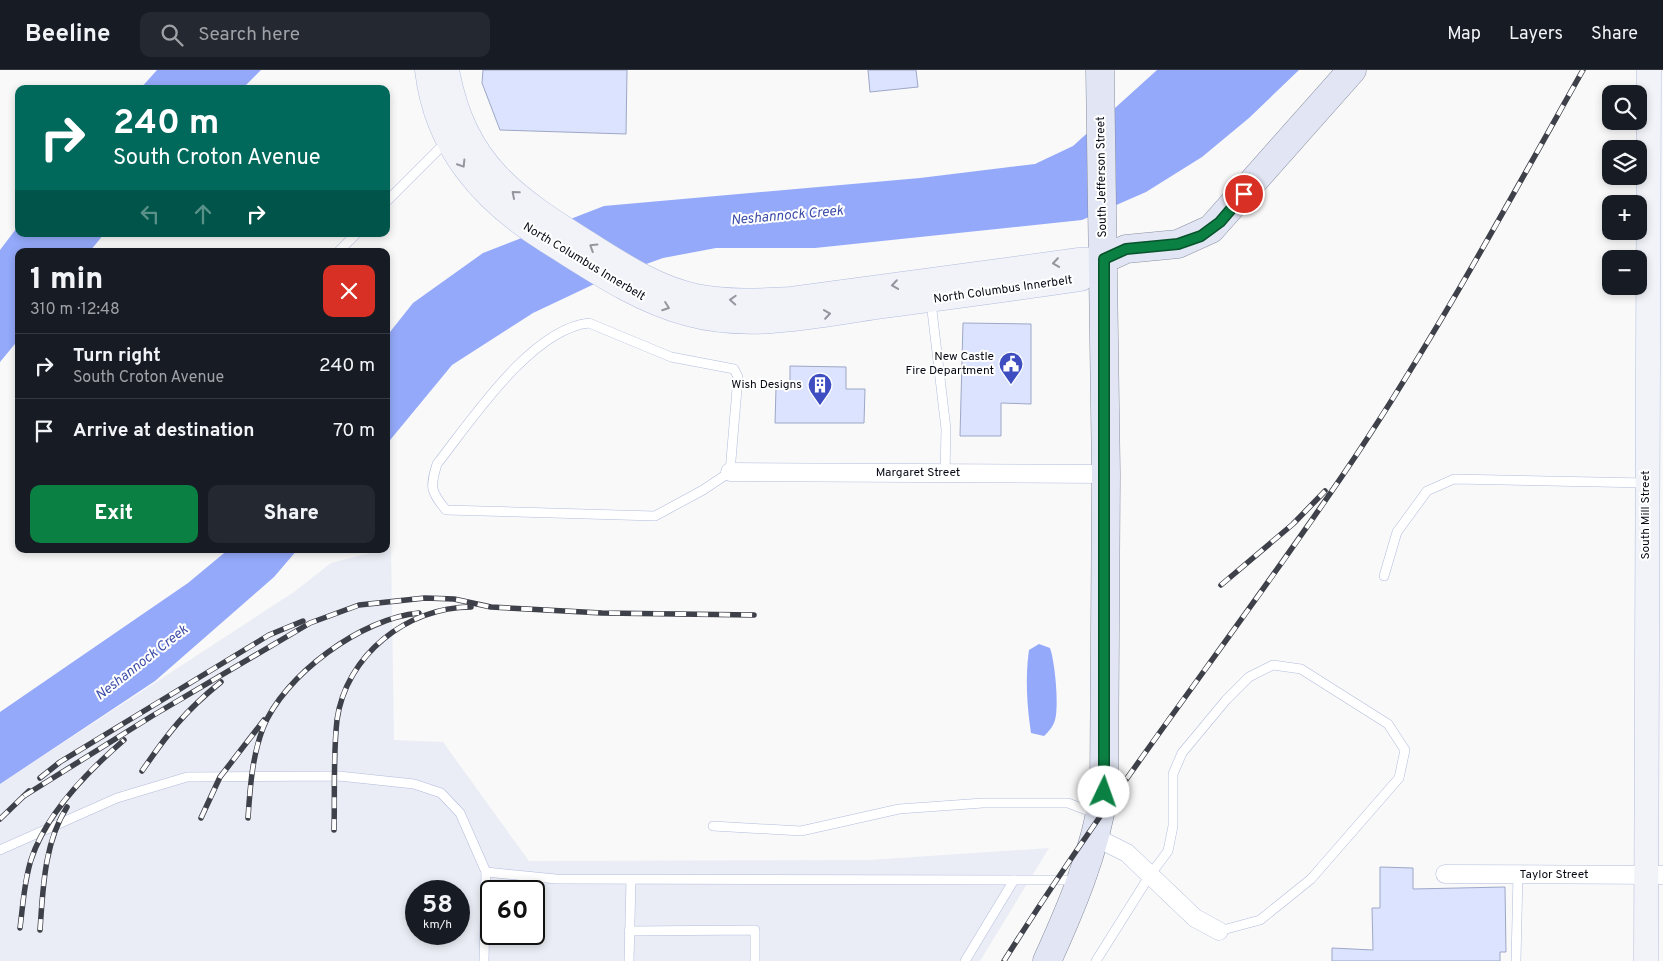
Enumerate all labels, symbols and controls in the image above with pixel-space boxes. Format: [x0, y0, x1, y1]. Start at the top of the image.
search box [140, 12, 490, 57]
text: Beeline [25, 20, 110, 50]
icon: search [158, 21, 186, 49]
text: Search here [198, 23, 300, 47]
text: Map [1447, 23, 1481, 46]
text: Layers [1509, 23, 1563, 46]
text: Share [1591, 23, 1638, 46]
map controls [1602, 85, 1647, 295]
button: search [1602, 85, 1647, 130]
text: 240 m [113, 102, 219, 146]
icon: right [30, 105, 95, 170]
street label: South Jefferson Street [1093, 116, 1111, 238]
button: layers [1602, 140, 1647, 185]
text: South Croton Avenue [113, 145, 321, 172]
one-way arrow [455, 159, 465, 168]
pin [1223, 173, 1265, 215]
icon: arrive [1230, 180, 1258, 208]
one-way arrow [511, 191, 520, 200]
button: + [1602, 195, 1647, 240]
icon: left [136, 200, 164, 228]
icon: ahead [189, 200, 217, 228]
icon: right [242, 200, 270, 228]
water label: Neshannock Creek [730, 203, 845, 229]
street label: North Columbus Innerbelt [520, 219, 648, 305]
one-way arrow [590, 243, 599, 253]
button: − [1602, 250, 1647, 295]
one-way arrow [1051, 257, 1059, 268]
text: 1 min [30, 262, 103, 299]
button: close [323, 265, 375, 317]
street label: North Columbus Innerbelt [933, 272, 1073, 308]
one-way arrow [890, 279, 898, 290]
one-way arrow [729, 295, 737, 306]
text: 310 m · 12:48 [30, 300, 120, 320]
one-way arrow [661, 301, 670, 311]
one-way arrow [823, 309, 831, 320]
text: Turn right [73, 344, 161, 368]
place label: New Castle Fire Department [906, 349, 994, 379]
public building icon: New Castle Fire Department [998, 351, 1024, 385]
icon: right [30, 352, 58, 380]
text: 240 m [319, 354, 375, 378]
text: South Croton Avenue [73, 368, 224, 388]
building icon: Wish Designs [807, 372, 833, 406]
place label: Wish Designs [731, 377, 802, 393]
icon: arrive [30, 417, 58, 445]
text: Arrive at destination [73, 419, 254, 443]
text: 70 m [333, 419, 375, 443]
street label: Margaret Street [876, 465, 960, 481]
street label: South Mill Street [1638, 470, 1654, 560]
button: Exit [30, 485, 198, 543]
button: Share [208, 485, 375, 543]
water label: Neshannock Creek [92, 621, 192, 704]
position arrow [1077, 765, 1129, 817]
street label: Taylor Street [1519, 867, 1589, 883]
speed limit sign: 60 [480, 880, 545, 945]
text: 58 [422, 890, 453, 922]
text: km/h [423, 917, 452, 933]

